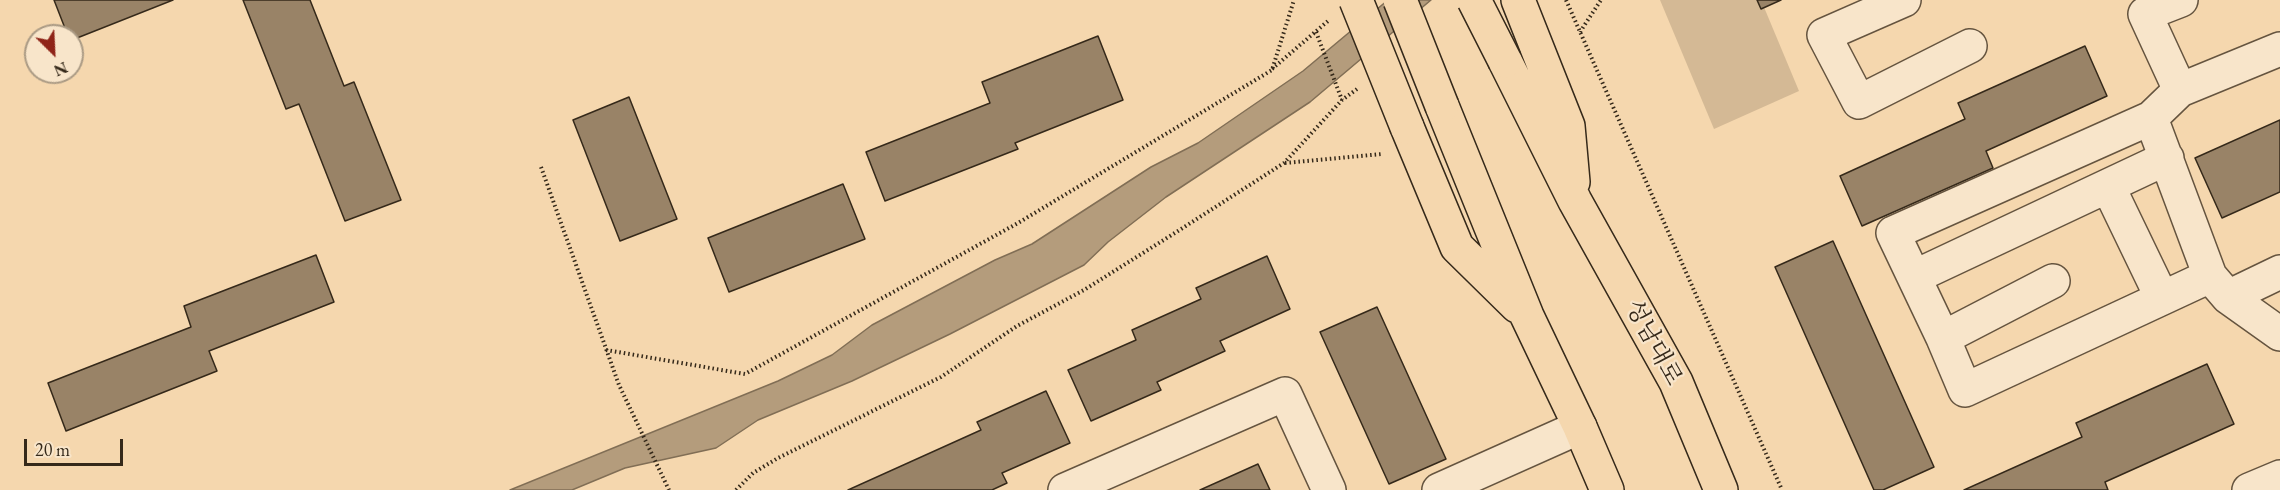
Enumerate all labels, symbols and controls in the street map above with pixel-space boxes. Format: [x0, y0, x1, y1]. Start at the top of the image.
north arrow [24, 24, 84, 84]
text: N [51, 57, 71, 81]
street label: 성남대로 [1619, 295, 1687, 391]
scale bar [27, 427, 126, 465]
text: 20 m [35, 438, 70, 461]

